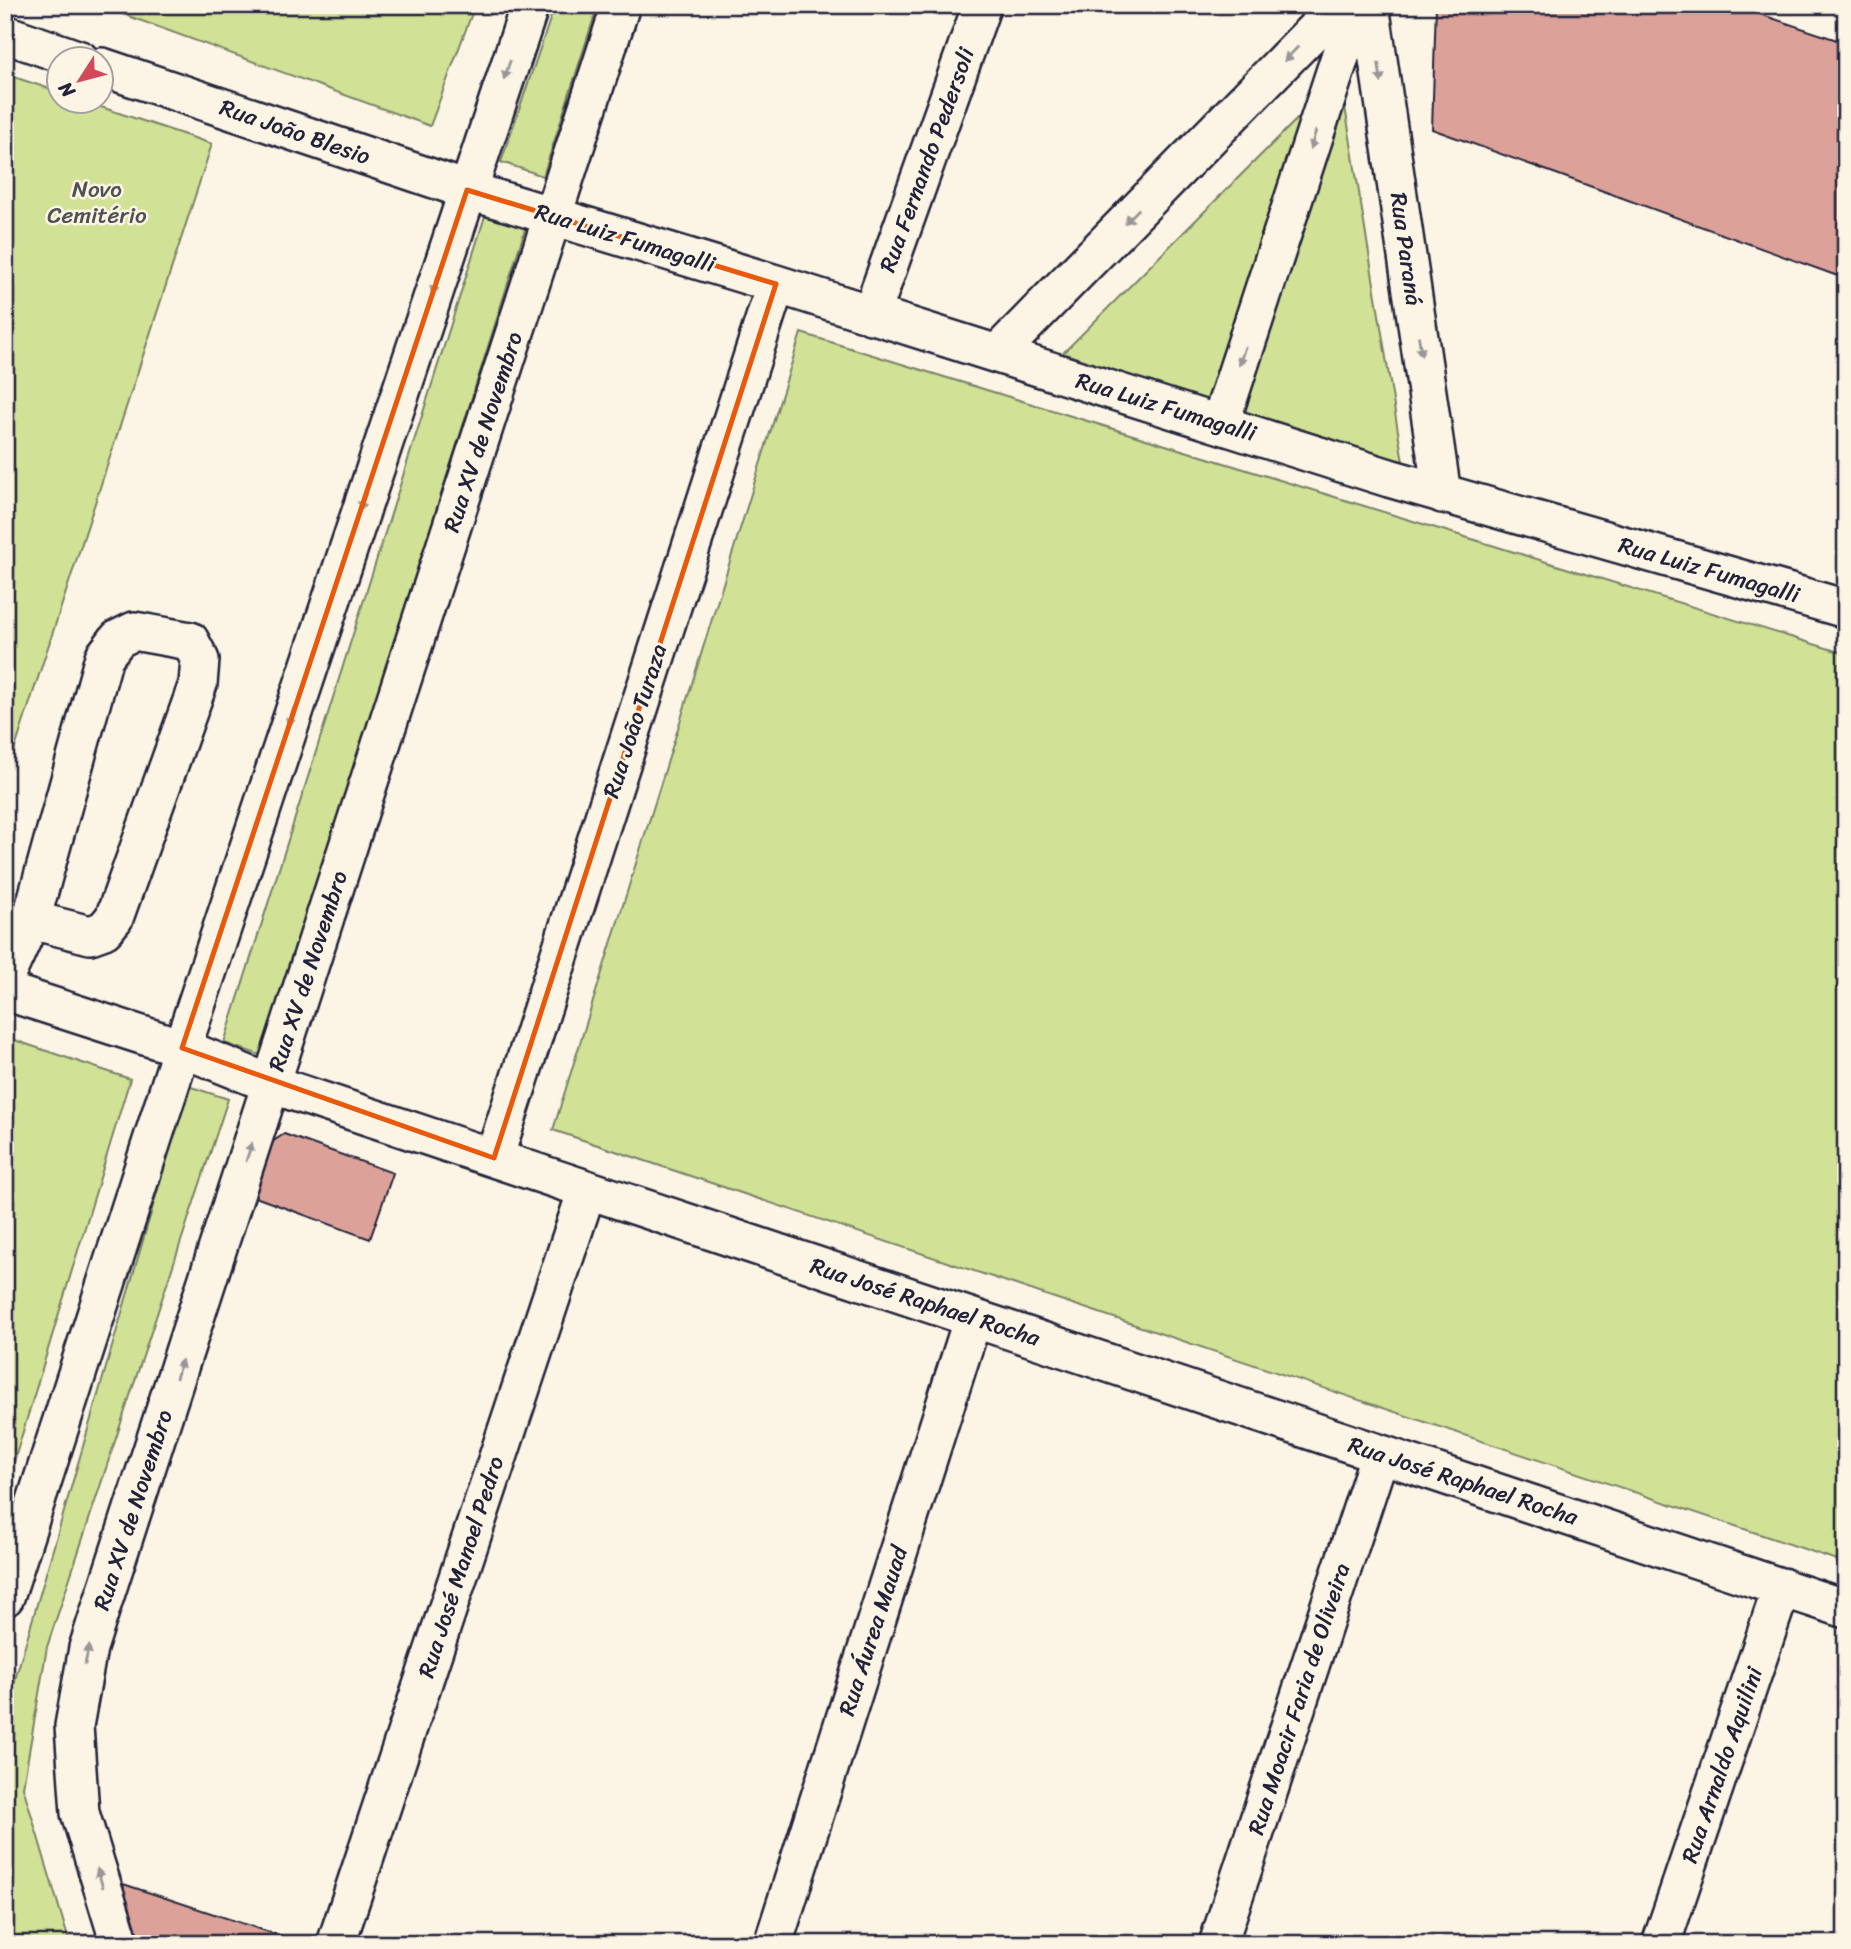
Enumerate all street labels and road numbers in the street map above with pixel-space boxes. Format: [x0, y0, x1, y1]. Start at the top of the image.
street label: Rua Fernando Pedersoli [867, 41, 987, 278]
street label: Rua João Blesio [214, 87, 376, 177]
street label: Rua Paraná [1378, 190, 1434, 308]
street label: Rua Luiz Fumagalli [530, 191, 721, 285]
street label: Rua XV de Novembro [431, 326, 535, 538]
street label: Rua Luiz Fumagalli [1071, 360, 1262, 454]
street label: Rua Luiz Fumagalli [1614, 525, 1805, 616]
street label: Rua João Turaza [591, 638, 679, 804]
street label: Rua XV de Novembro [256, 865, 360, 1077]
street label: Rua José Raphael Rocha [805, 1245, 1046, 1359]
street label: Rua XV de Novembro [81, 1404, 185, 1616]
street label: Rua José Raphael Rocha [1343, 1424, 1584, 1538]
street label: Rua José Manoel Pedro [406, 1450, 516, 1683]
street label: Rua Áurea Mauad [826, 1539, 920, 1721]
street label: Rua Moacir Faria de Oliveira [1236, 1558, 1362, 1840]
street label: Rua Arnaldo Aquilini [1669, 1661, 1775, 1869]

